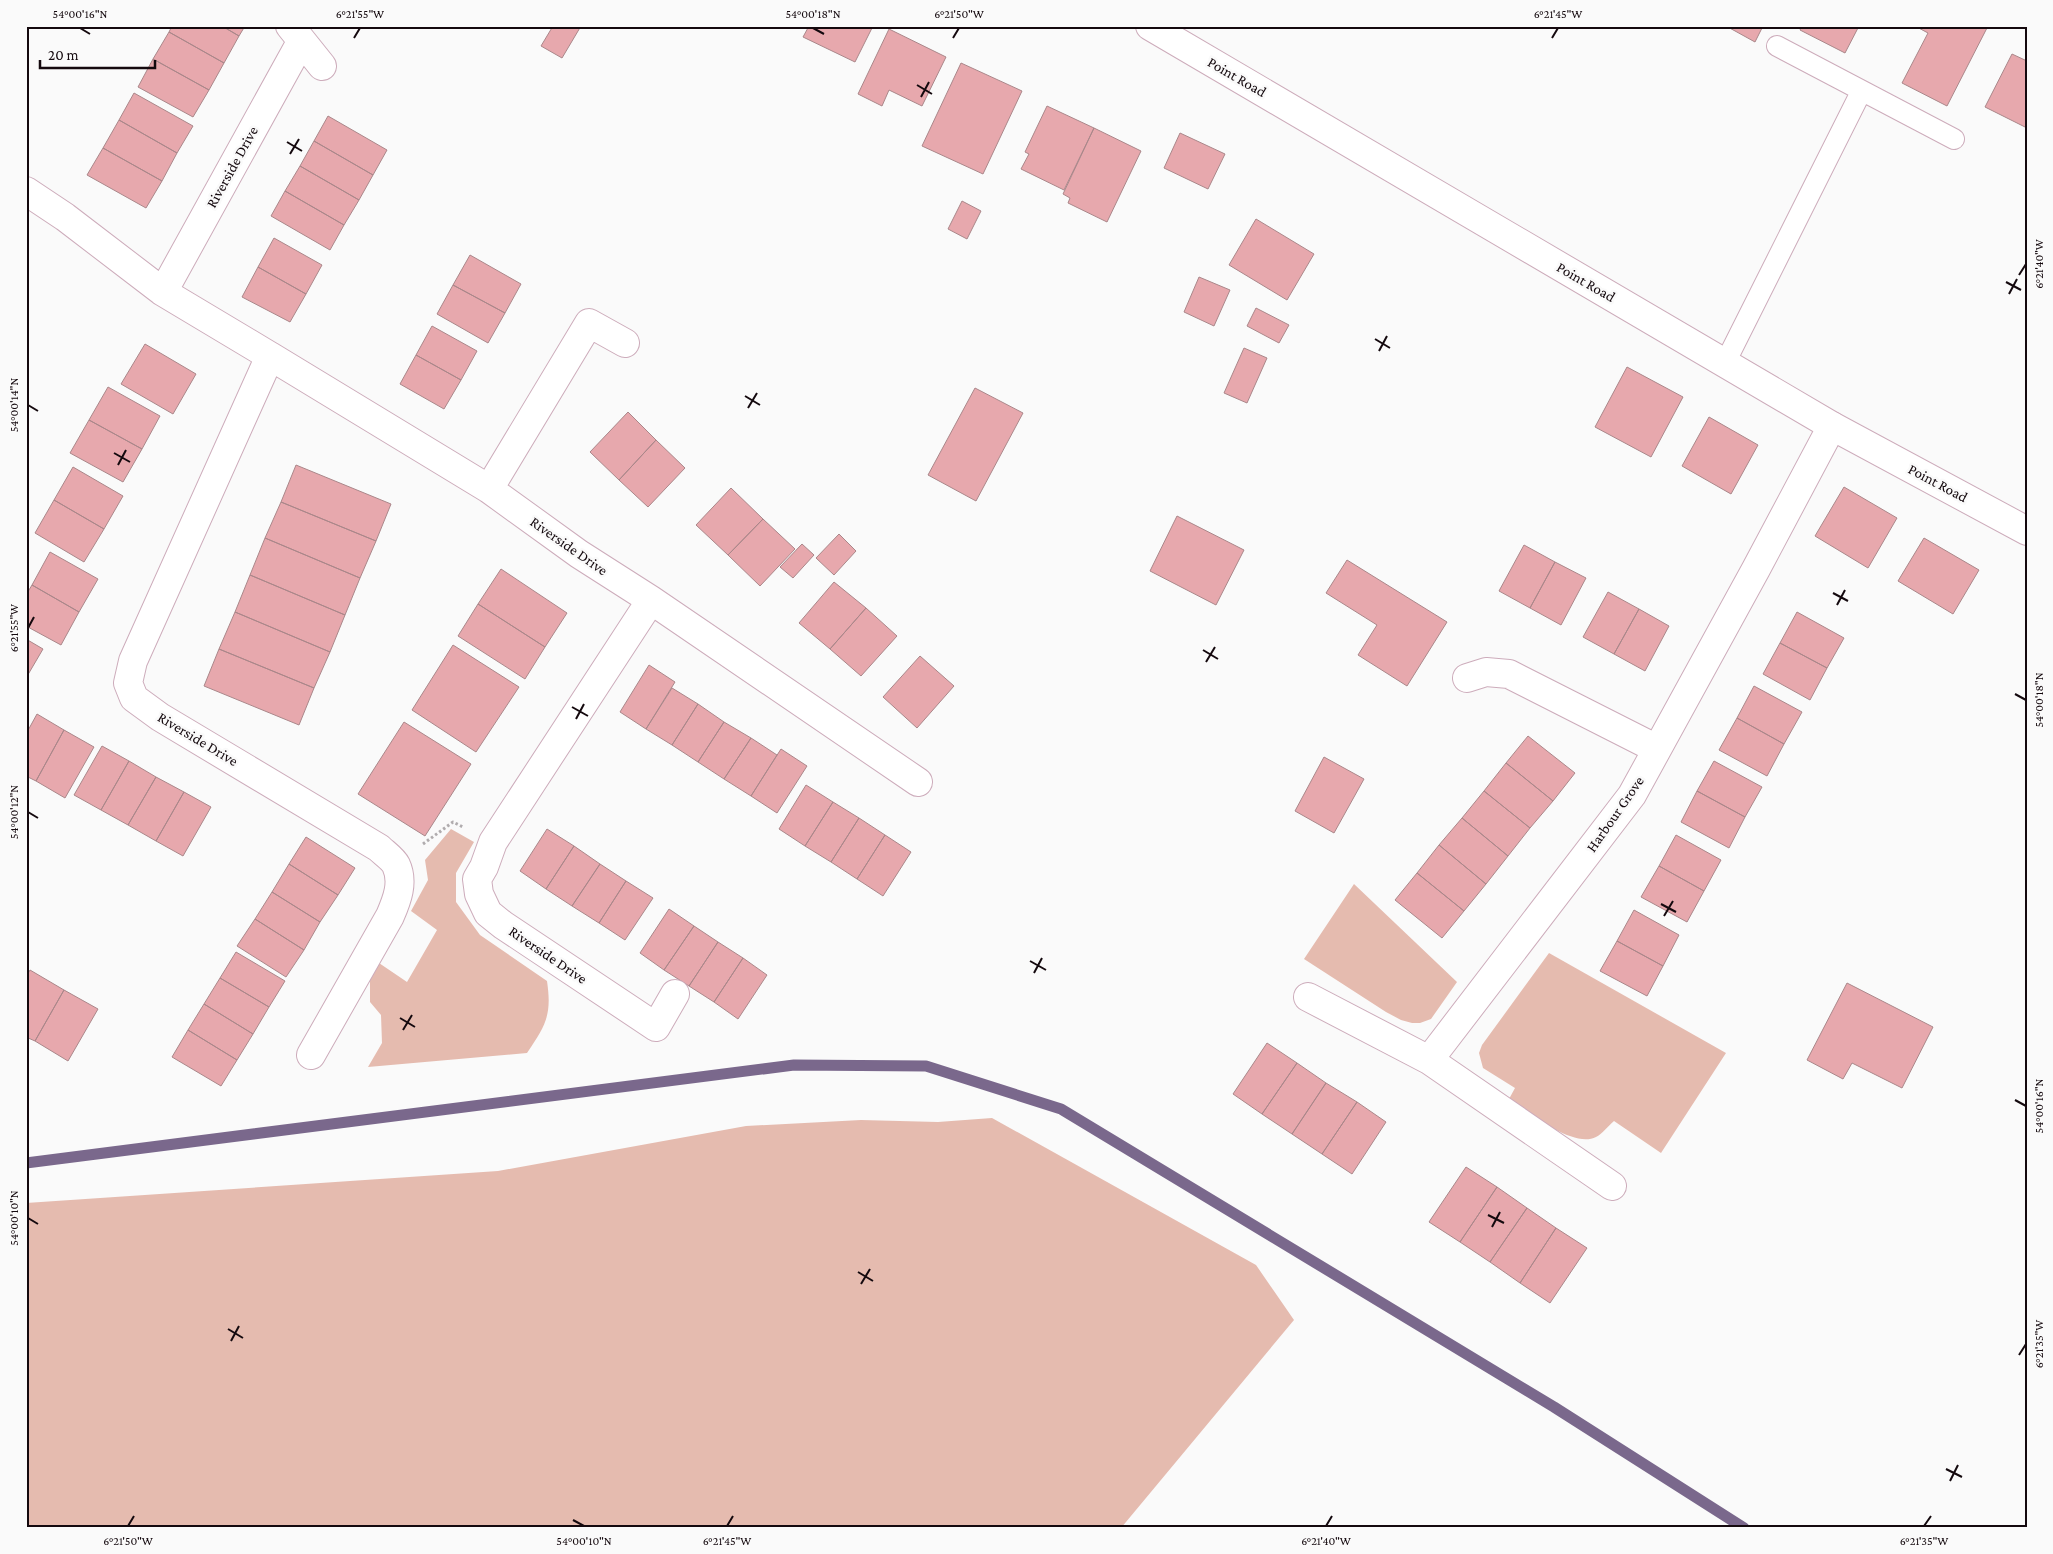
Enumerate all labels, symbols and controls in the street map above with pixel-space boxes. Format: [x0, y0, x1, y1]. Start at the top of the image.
text: 54°00'16"N [53, 7, 108, 21]
text: 6°21'55"W [336, 7, 384, 21]
text: 54°00'18"N [785, 7, 841, 21]
text: 6°21'50"W [934, 7, 984, 21]
text: 6°21'45"W [1534, 7, 1582, 21]
scale bar [40, 38, 155, 70]
text: 20 m [48, 47, 79, 63]
street label: Point Road [1205, 54, 1269, 100]
street label: Riverside Drive [203, 123, 261, 210]
text: 6°21'40"W [2032, 239, 2046, 289]
street label: Point Road [1554, 259, 1618, 305]
text: 54°00'14"N [7, 378, 21, 432]
street label: Point Road [1906, 461, 1970, 505]
street label: Riverside Drive [527, 513, 611, 579]
text: 6°21'55"W [7, 604, 21, 652]
text: 54°00'18"N [2032, 672, 2046, 728]
street label: Riverside Drive [155, 709, 241, 769]
street label: Harbour Grove [1583, 773, 1647, 855]
text: 54°00'12"N [7, 785, 21, 839]
street label: Riverside Drive [506, 923, 590, 987]
text: 54°00'16"N [2032, 1078, 2046, 1133]
text: 54°00'10"N [7, 1190, 21, 1246]
text: 6°21'35"W [2032, 1320, 2046, 1368]
text: 6°21'50"W [103, 1534, 153, 1548]
text: 54°00'10"N [556, 1534, 612, 1548]
text: 6°21'45"W [703, 1534, 751, 1548]
text: 6°21'40"W [1301, 1534, 1351, 1548]
text: 6°21'35"W [1900, 1534, 1948, 1548]

